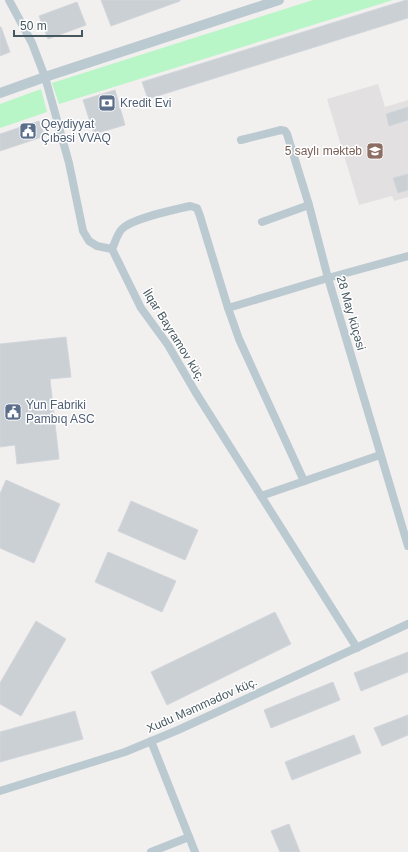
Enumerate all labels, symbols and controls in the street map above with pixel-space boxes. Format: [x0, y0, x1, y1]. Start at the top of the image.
scale bar [14, 12, 82, 38]
text: 50 m [20, 19, 47, 33]
bank icon: Kredit Evi [97, 93, 117, 113]
place label: Kredit Evi [120, 96, 171, 110]
place label: Qeydiyyat Çıbəsi VVAQ [41, 117, 111, 145]
public building icon: Qeydiyyat Çıbəsi VVAQ [18, 121, 38, 141]
school or university icon: 5 saylı məktəb [365, 141, 385, 161]
place label: 5 saylı məktəb [285, 144, 362, 158]
street label: 28 May küçəsi [334, 274, 368, 352]
street label: İlqar Bayramov küç. [140, 286, 208, 384]
place label: Yun Fabriki Pambıq ASC [26, 398, 95, 426]
public building icon: Yun Fabriki Pambıq ASC [3, 402, 23, 422]
street label: Xudu Məmmədov küç. [145, 674, 259, 736]

